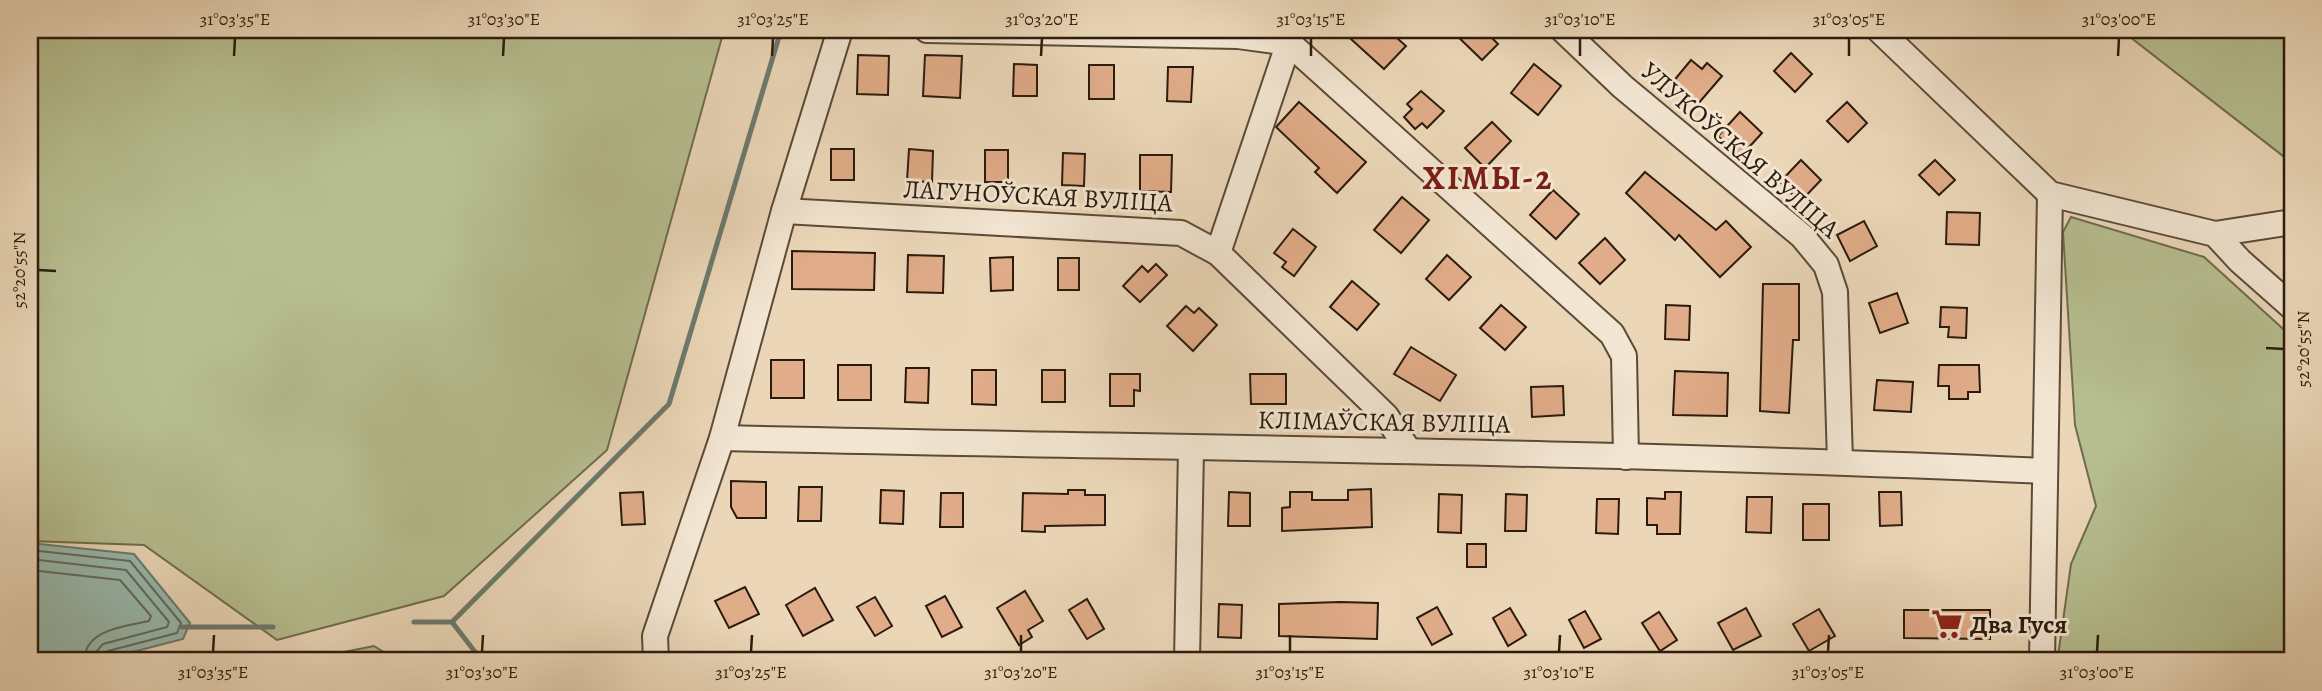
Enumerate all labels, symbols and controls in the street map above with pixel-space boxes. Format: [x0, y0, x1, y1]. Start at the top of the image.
text: 31°03'35"E [200, 7, 270, 31]
text: 31°03'30"E [468, 7, 540, 31]
text: 31°03'25"E [737, 7, 809, 31]
text: 31°03'20"E [1005, 7, 1079, 31]
text: 31°03'15"E [1276, 7, 1346, 31]
text: 31°03'10"E [1544, 7, 1616, 31]
text: 31°03'05"E [1813, 7, 1885, 31]
text: 31°03'00"E [2082, 7, 2156, 31]
street label: УЛУКОЎСКАЯ ВУЛІЦА [1633, 54, 1847, 247]
district label: ХІМЫ-2 [1423, 155, 1553, 200]
street label: ЛАГУНОЎСКАЯ ВУЛІЦА [902, 171, 1174, 221]
text: 52°20'55"N [7, 232, 31, 308]
text: 52°20'55"N [2291, 311, 2315, 387]
street label: КЛІМАЎСКАЯ ВУЛІЦА [1257, 402, 1511, 442]
supermarket icon: Два Гуся [1930, 607, 1964, 641]
place label: Два Гуся [1970, 607, 2067, 642]
text: 31°03'35"E [178, 660, 248, 684]
text: 31°03'30"E [446, 660, 518, 684]
text: 31°03'25"E [715, 660, 787, 684]
text: 31°03'20"E [984, 660, 1058, 684]
text: 31°03'15"E [1255, 660, 1325, 684]
text: 31°03'10"E [1523, 660, 1595, 684]
text: 31°03'05"E [1792, 660, 1864, 684]
text: 31°03'00"E [2060, 660, 2134, 684]

